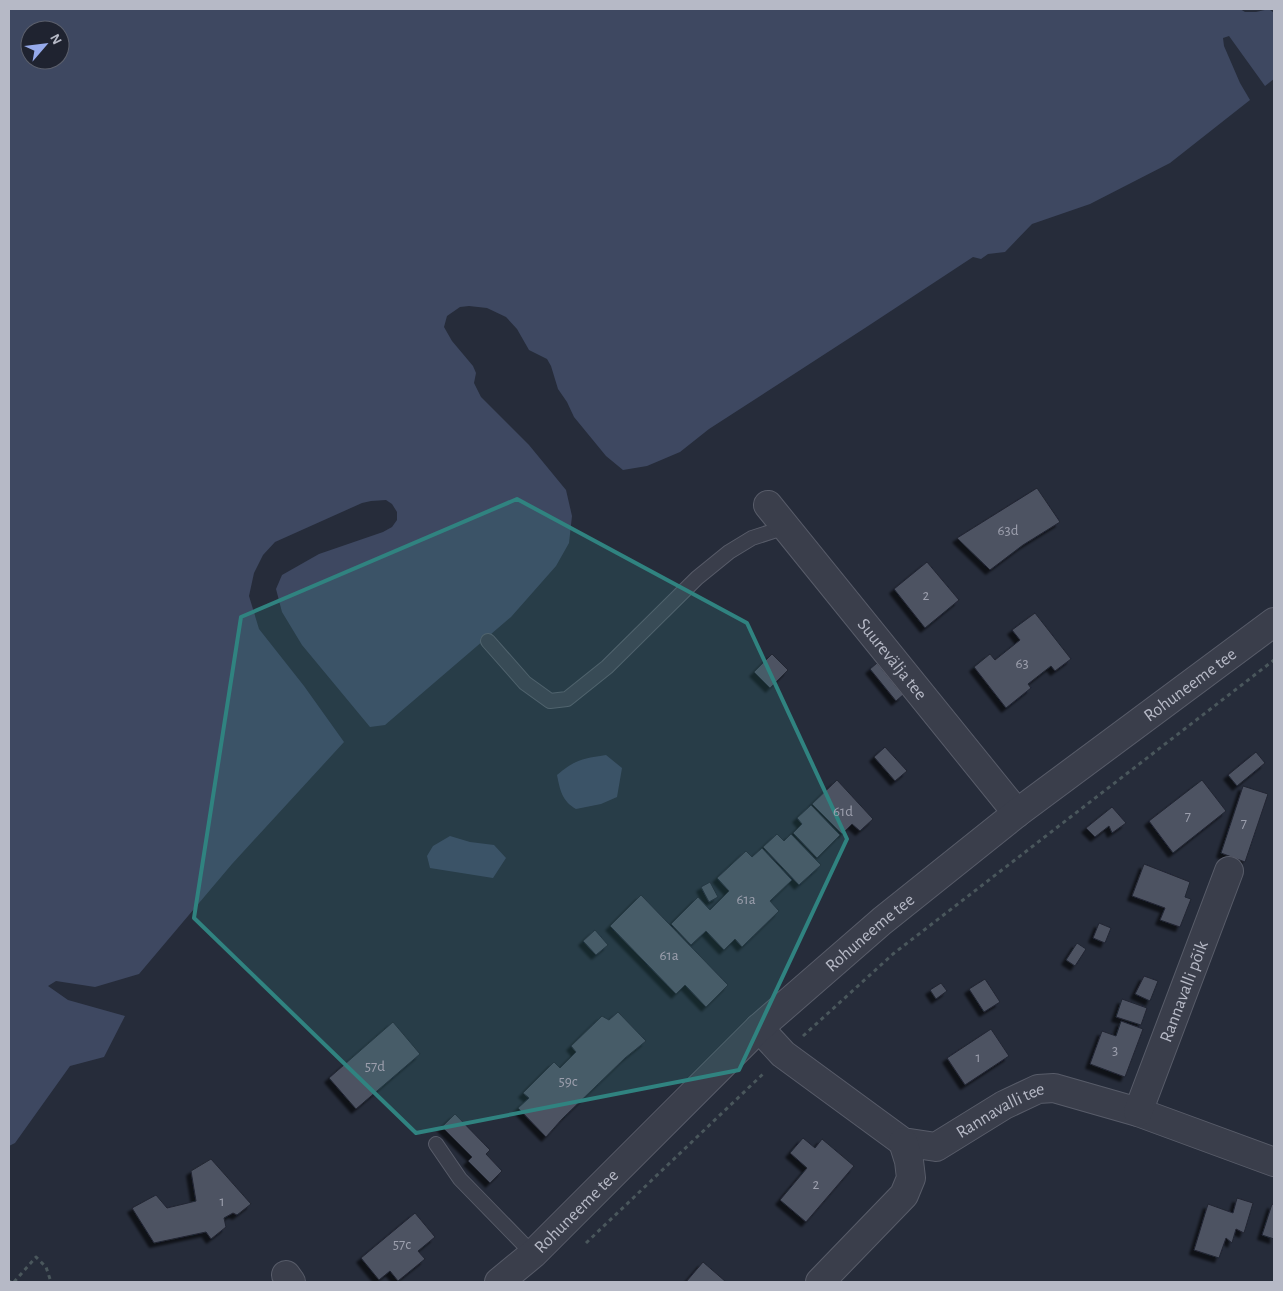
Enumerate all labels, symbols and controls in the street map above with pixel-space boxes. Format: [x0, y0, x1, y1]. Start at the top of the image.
north arrow [20, 20, 70, 70]
text: N [47, 32, 64, 47]
house number: 63d [997, 523, 1019, 538]
house number: 2 [923, 588, 930, 603]
street label: Suurevälja tee [854, 615, 930, 704]
street label: Rohuneeme tee [1141, 645, 1240, 725]
house number: 63 [1015, 656, 1029, 671]
house number: 61d [833, 804, 853, 819]
house number: 7 [1185, 809, 1191, 824]
house number: 7 [1241, 816, 1247, 831]
street label: Rohuneeme tee [823, 891, 918, 976]
house number: 61a [736, 892, 756, 907]
street label: Rannavalli põik [1157, 938, 1212, 1045]
house number: 61a [659, 948, 679, 963]
house number: 3 [1112, 1043, 1118, 1058]
house number: 1 [975, 1050, 981, 1065]
house number: 57d [365, 1059, 385, 1074]
house number: 59c [558, 1074, 578, 1089]
street label: Rannavalli tee [953, 1081, 1045, 1142]
street label: Rohuneeme tee [531, 1166, 622, 1257]
house number: 2 [813, 1177, 820, 1192]
house number: 1 [219, 1194, 225, 1209]
house number: 57c [393, 1237, 411, 1252]

